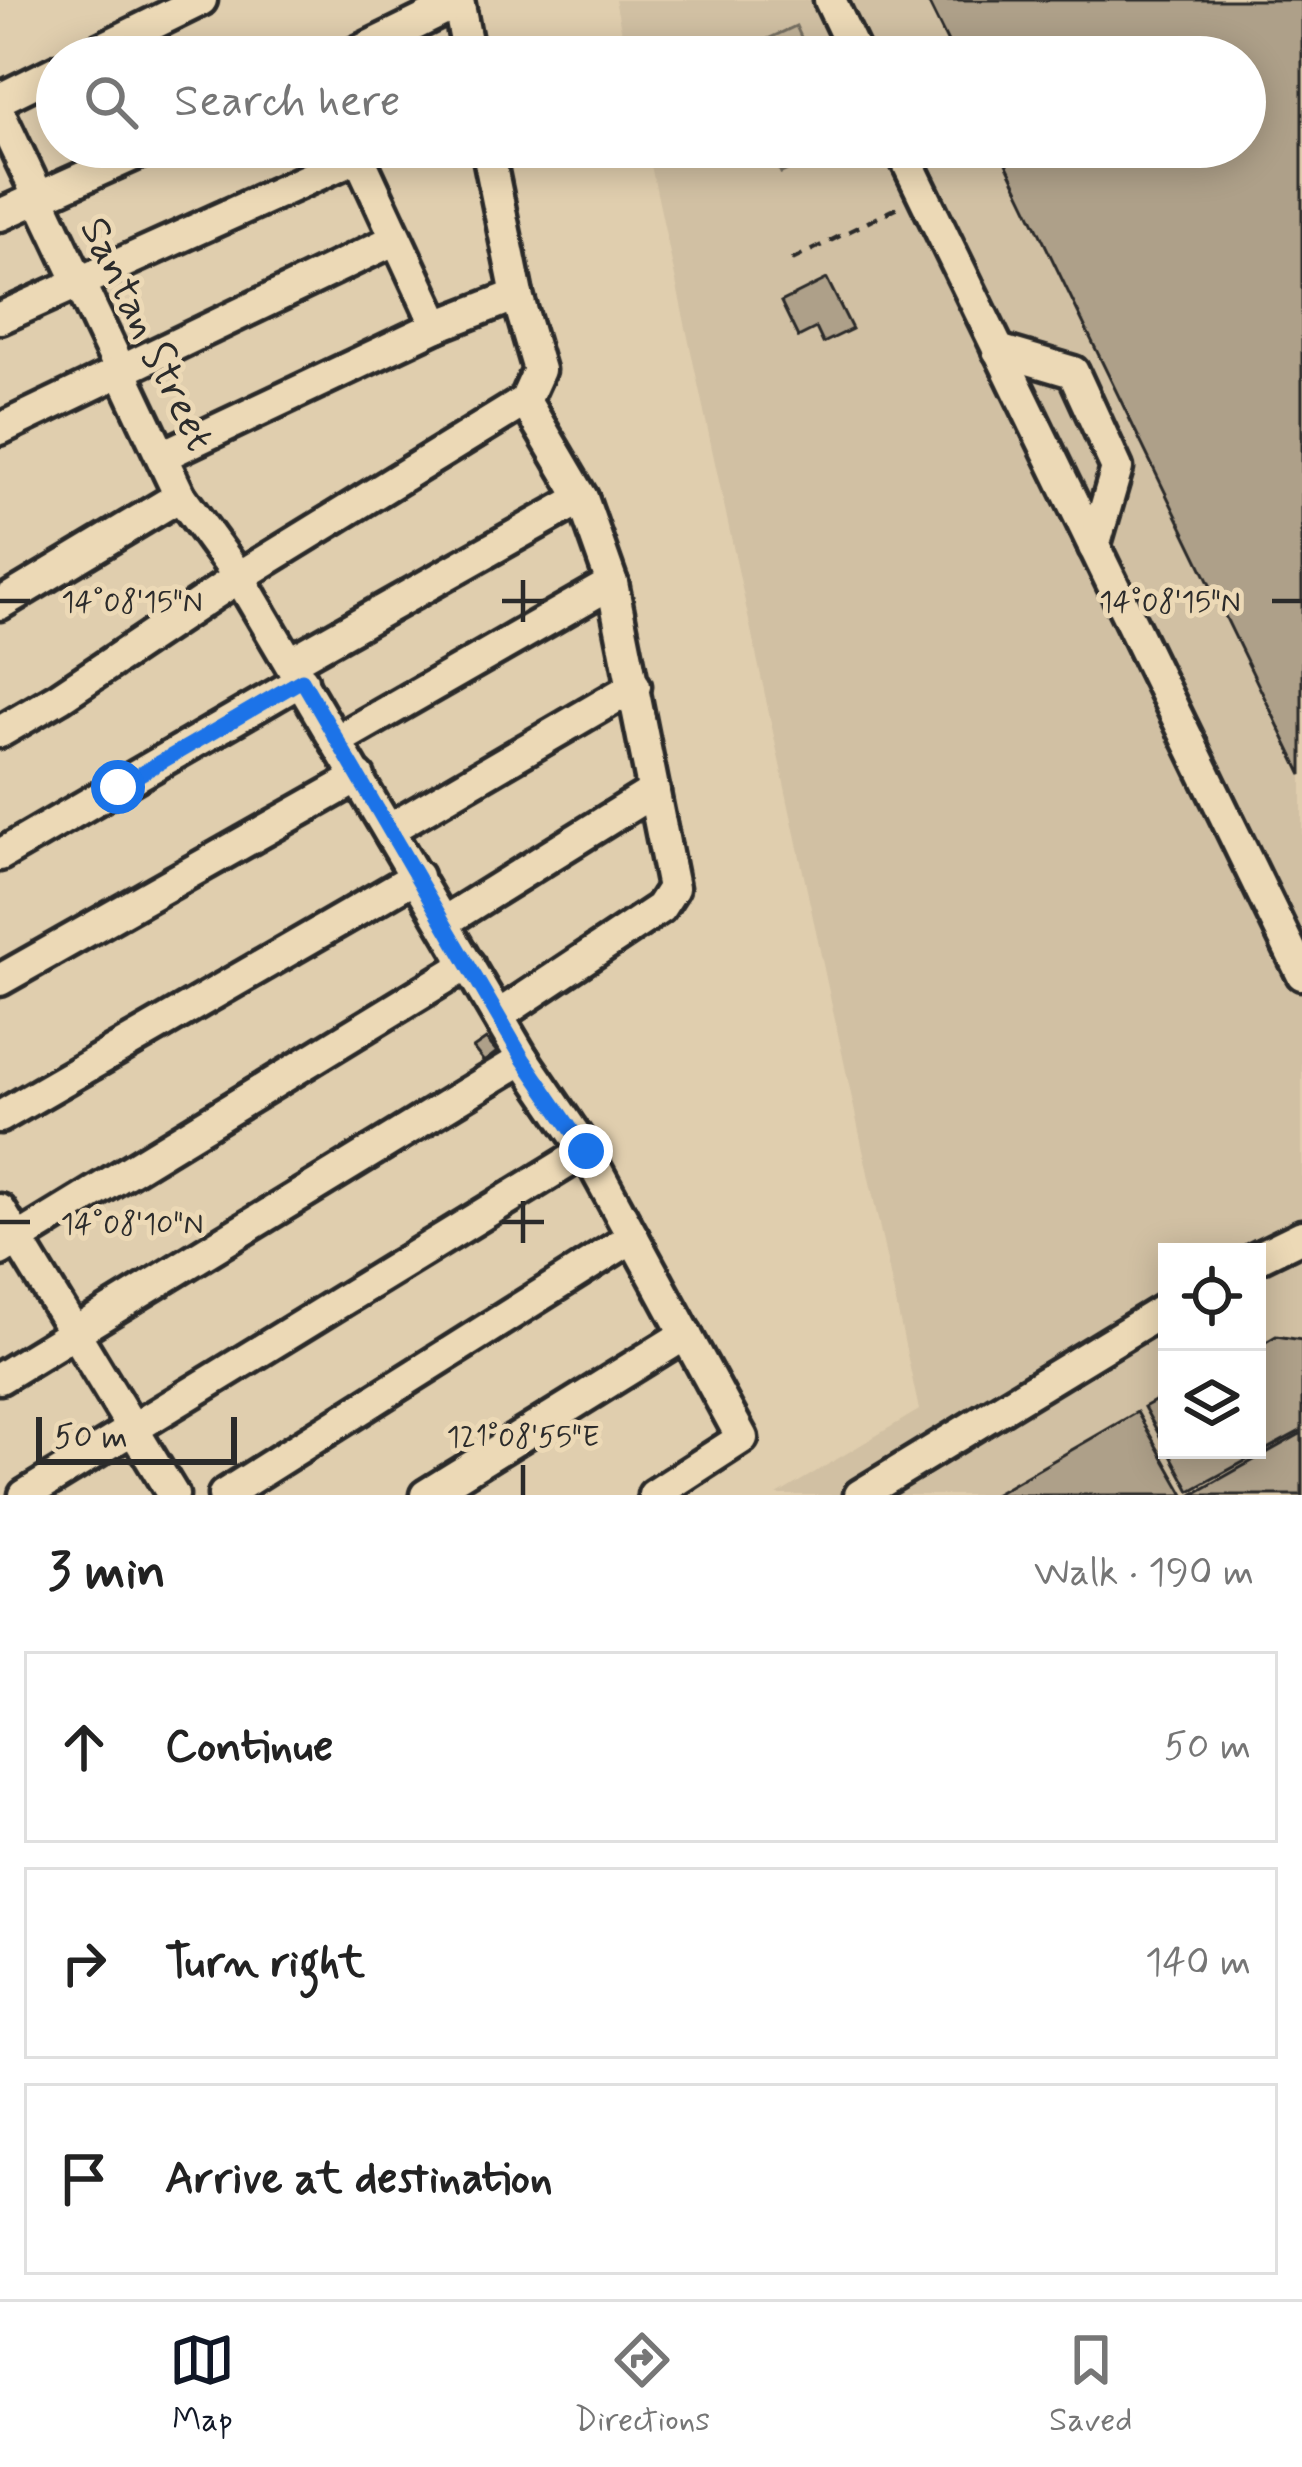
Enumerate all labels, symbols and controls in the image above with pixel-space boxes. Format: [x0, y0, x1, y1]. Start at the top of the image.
search box [36, 36, 1266, 168]
icon: search [78, 69, 144, 135]
text: Search here [174, 73, 401, 132]
street label: Santan Street [66, 208, 226, 461]
text: 14°08'15"N [61, 583, 203, 622]
text: 14°08'15"N [1099, 583, 1241, 622]
route start [91, 760, 145, 814]
route end [559, 1124, 613, 1178]
text: 14°08'10"N [61, 1205, 203, 1244]
map controls [1158, 1243, 1266, 1459]
button: locate [1158, 1243, 1266, 1351]
button: layers [1158, 1351, 1266, 1459]
scale bar [36, 1411, 237, 1464]
text: 50 m [54, 1416, 128, 1460]
text: 121°08'55"E [446, 1418, 600, 1457]
text: 3 min [48, 1540, 166, 1606]
text: Walk · 190 m [1034, 1548, 1254, 1599]
icon: ahead [51, 1714, 117, 1780]
text: Continue [165, 1718, 333, 1777]
text: 50 m [1164, 1722, 1251, 1773]
icon: right [51, 1930, 117, 1996]
text: Turn right [165, 1934, 365, 1993]
text: 140 m [1145, 1938, 1251, 1989]
icon: arrive [51, 2146, 117, 2212]
text: Arrive at destination [165, 2150, 553, 2209]
tab: Map [169, 2327, 235, 2443]
tab: Directions [574, 2327, 710, 2443]
tab: Saved [1049, 2327, 1133, 2443]

